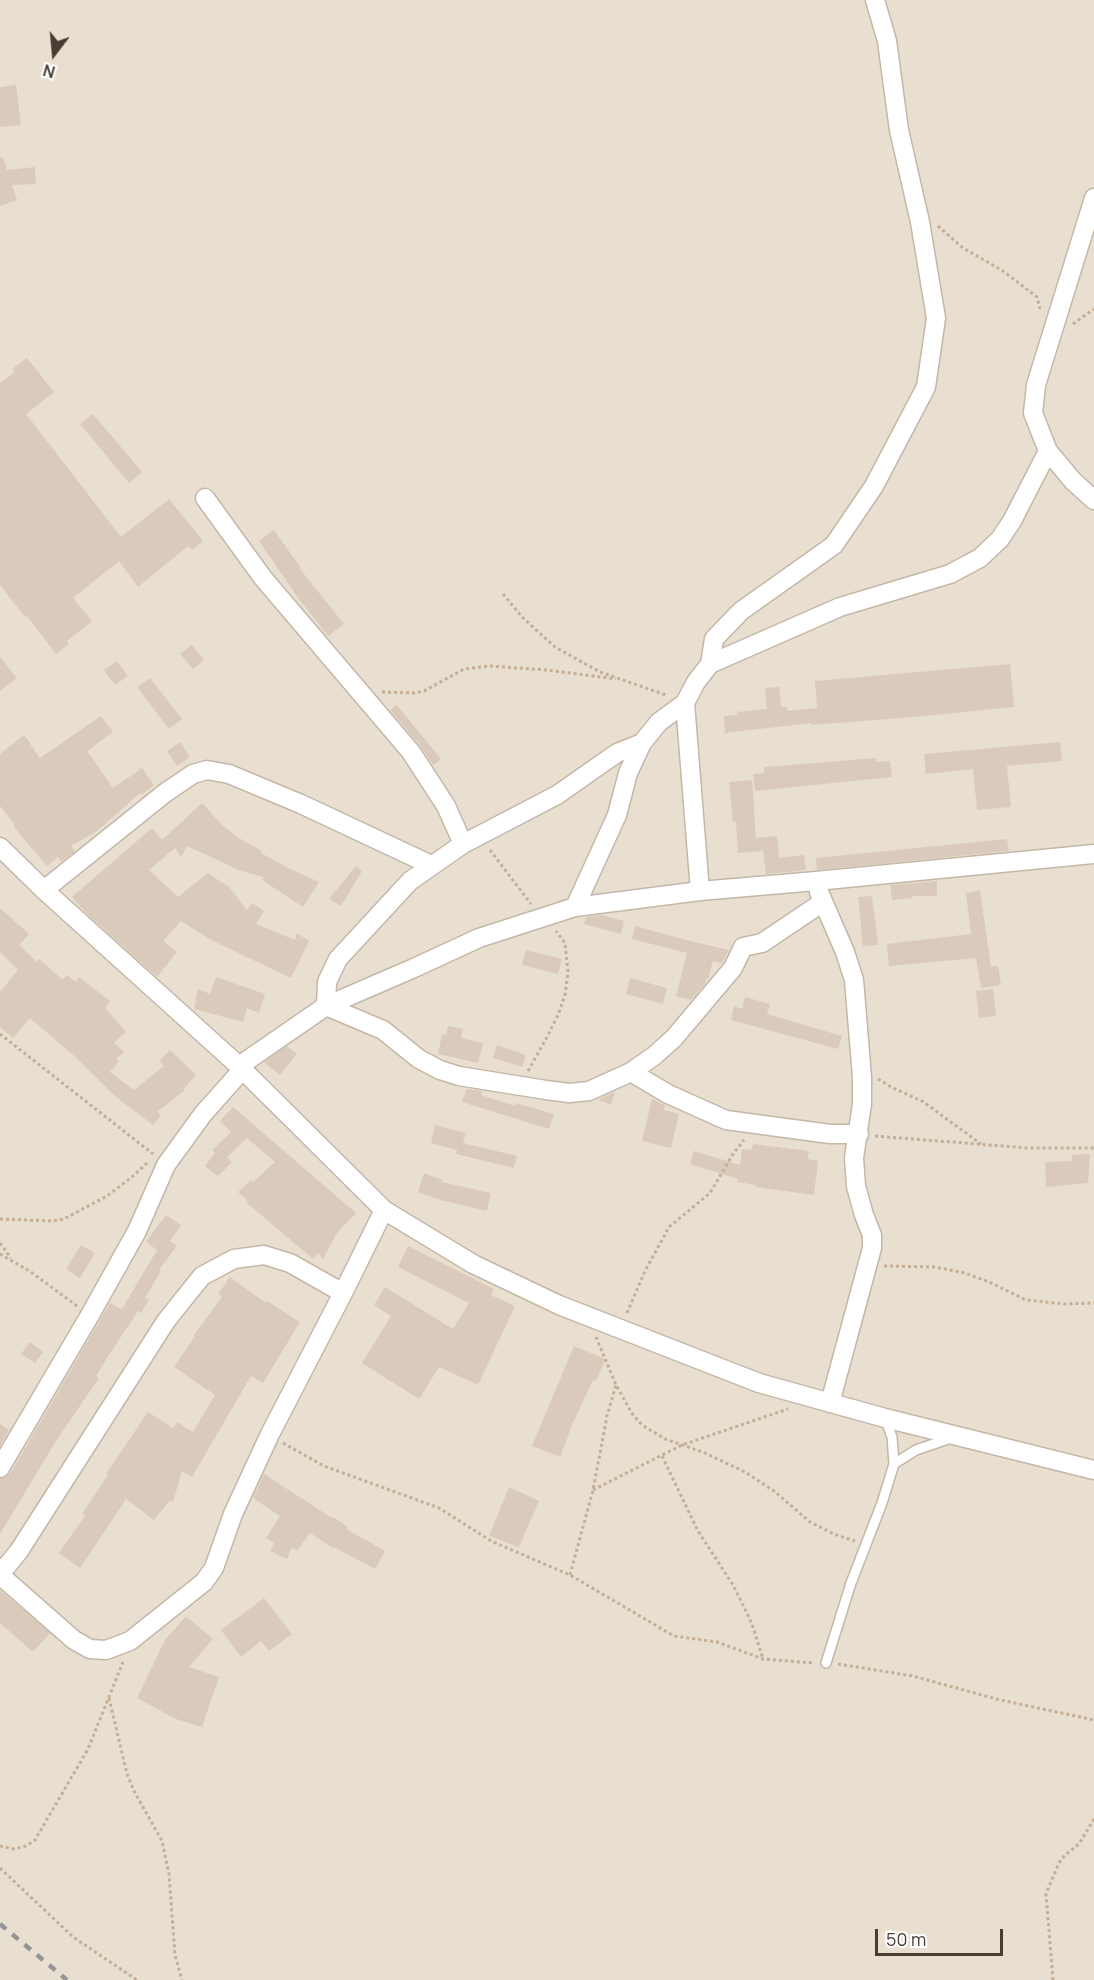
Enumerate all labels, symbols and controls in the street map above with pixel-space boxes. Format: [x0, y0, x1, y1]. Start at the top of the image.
north arrow [24, 24, 84, 84]
text: N [40, 59, 58, 83]
scale bar [878, 1917, 1006, 1955]
text: 50 m [886, 1927, 926, 1951]

